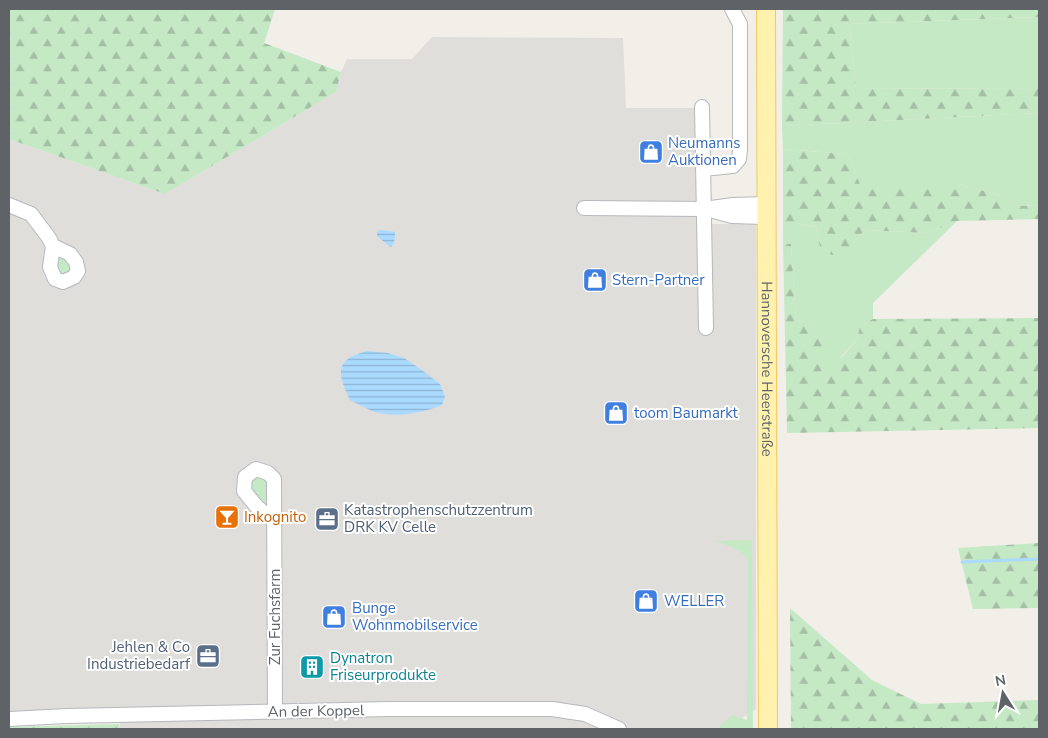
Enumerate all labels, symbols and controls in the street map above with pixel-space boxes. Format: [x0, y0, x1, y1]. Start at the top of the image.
place label: Neumanns Auktionen [668, 133, 741, 170]
shop icon: Neumanns Auktionen [638, 139, 664, 165]
shop icon: Stern-Partner [582, 267, 608, 293]
place label: Stern-Partner [612, 270, 705, 290]
street label: Hannoversche Heerstraße [757, 281, 777, 457]
shop icon: toom Baumarkt [603, 400, 629, 426]
place label: toom Baumarkt [634, 403, 739, 423]
place label: Katastrophenschutzzentrum DRK KV Celle [344, 500, 533, 537]
bar icon: Inkognito [214, 504, 240, 530]
office icon: Katastrophenschutzzentrum DRK KV Celle [314, 506, 340, 532]
place label: Inkognito [244, 507, 306, 527]
street label: Zur Fuchsfarm [265, 569, 285, 665]
shop icon: WELLER [633, 588, 659, 614]
place label: WELLER [664, 591, 724, 611]
place label: Bunge Wohnmobilservice [352, 598, 478, 635]
shop icon: Bunge Wohnmobilservice [321, 604, 347, 630]
place label: Jehlen & Co Industriebedarf [87, 637, 191, 674]
office icon: Jehlen & Co Industriebedarf [195, 643, 221, 669]
place label: Dynatron Friseurprodukte [330, 648, 436, 685]
building icon: Dynatron Friseurprodukte [299, 654, 325, 680]
north arrow [978, 668, 1028, 718]
text: N [994, 670, 1008, 691]
street label: An der Koppel [267, 700, 365, 722]

